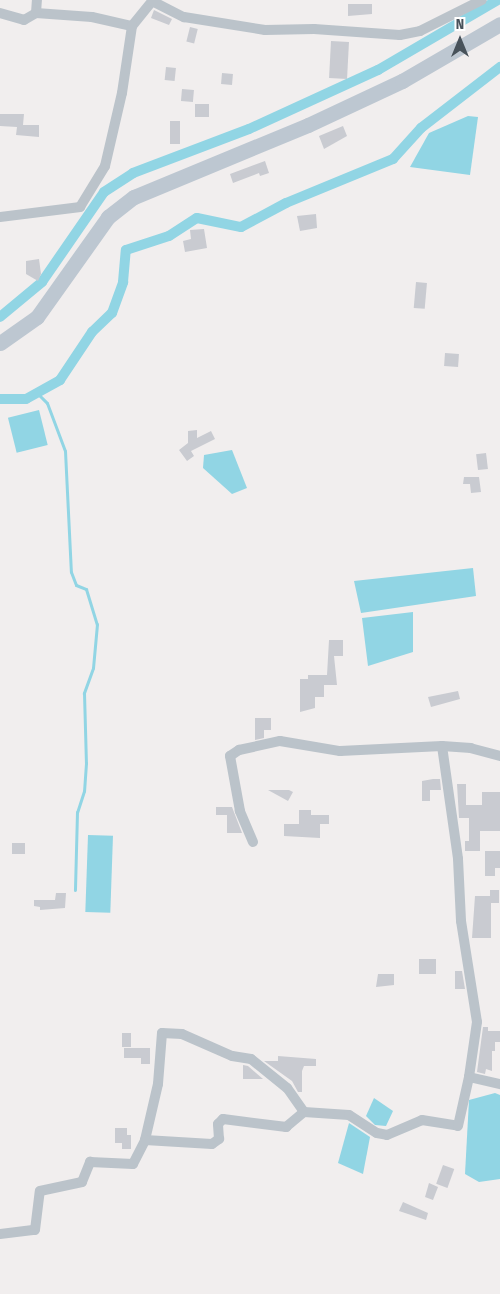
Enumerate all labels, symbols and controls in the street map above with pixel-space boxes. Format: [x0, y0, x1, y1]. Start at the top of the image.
north arrow [435, 15, 485, 65]
text: N [456, 16, 464, 33]

